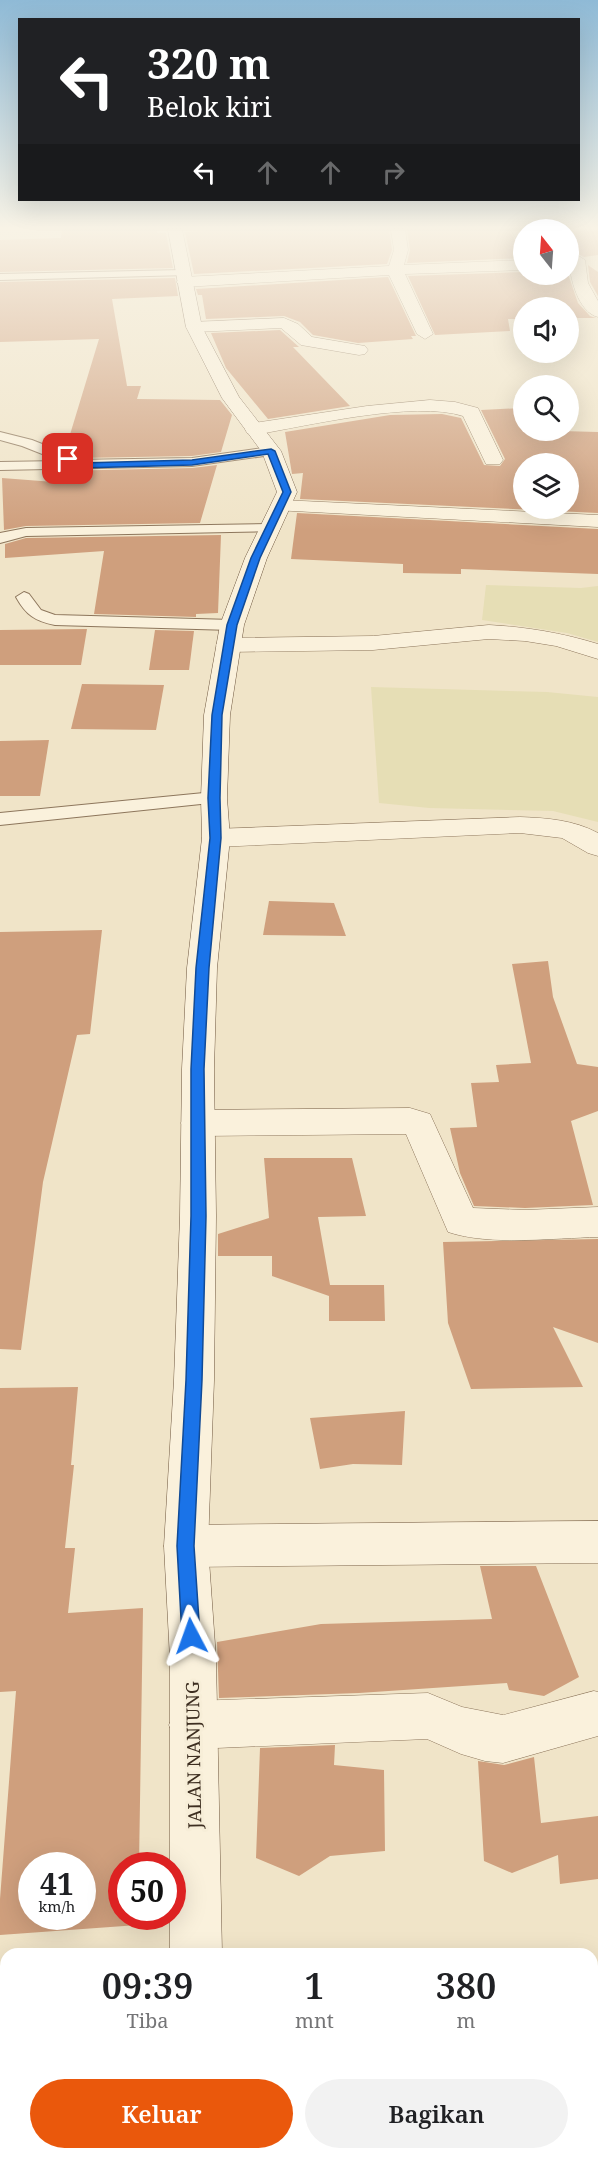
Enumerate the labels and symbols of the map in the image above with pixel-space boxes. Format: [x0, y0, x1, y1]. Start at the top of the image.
north arrow [513, 219, 579, 285]
pin [42, 433, 93, 484]
position arrow [159, 1604, 223, 1668]
street label: JALAN NANJUNG [180, 1681, 206, 1830]
speed limit sign: 50 [108, 1852, 186, 1930]

